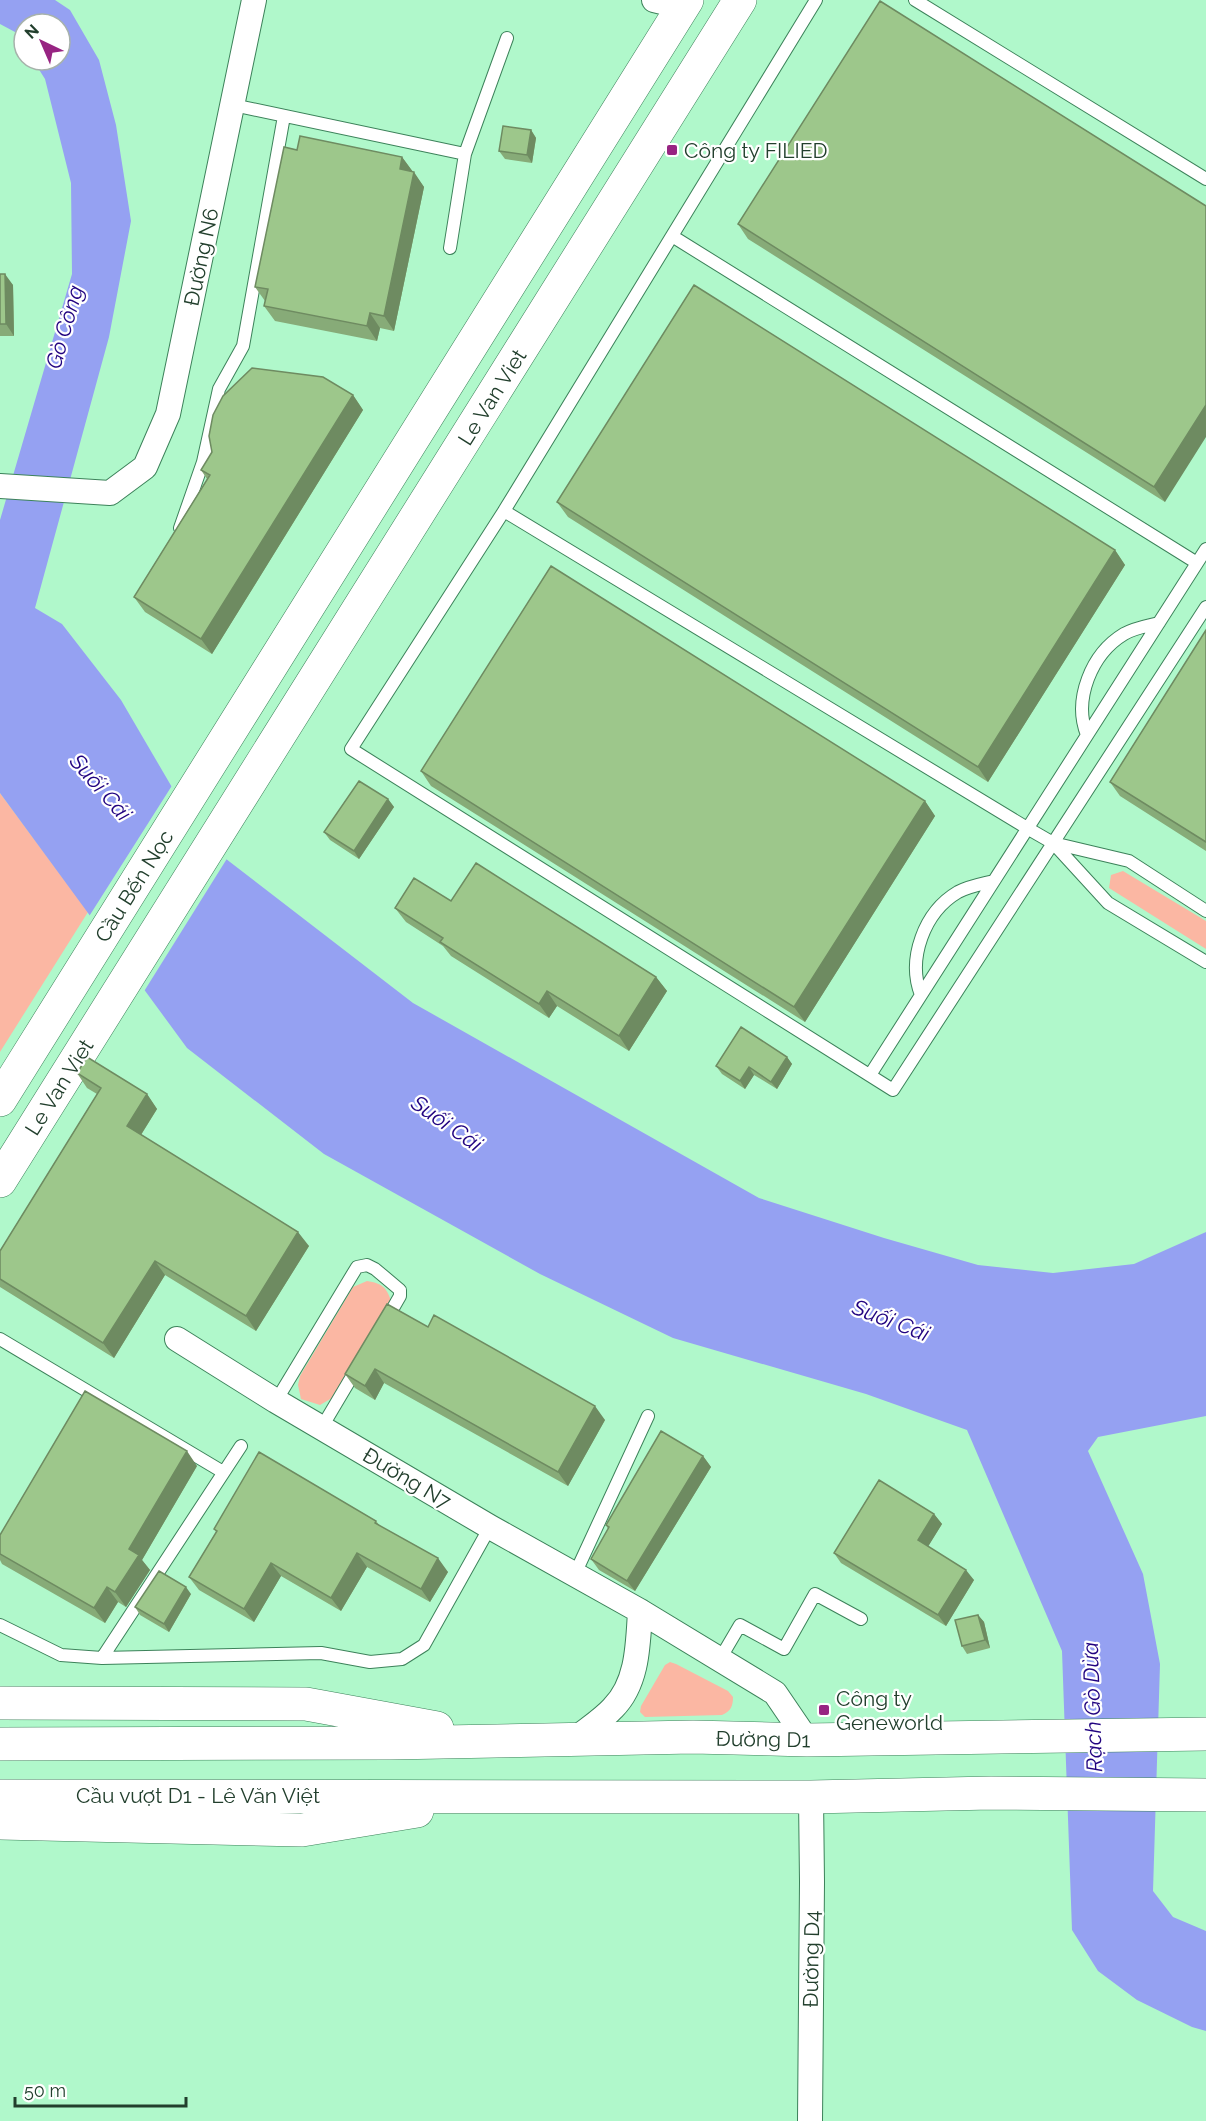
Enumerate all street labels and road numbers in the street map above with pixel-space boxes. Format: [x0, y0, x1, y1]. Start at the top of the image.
street label: Đường N6 [178, 206, 224, 308]
street label: Le Van Viet [453, 344, 531, 450]
street label: Cầu Bến Nọc [90, 825, 178, 947]
street label: Le Van Viet [20, 1034, 98, 1140]
street label: Đường N7 [359, 1442, 456, 1514]
street label: Đường D1 [715, 1726, 811, 1752]
street label: Cầu vượt D1 - Lê Văn Việt [76, 1783, 320, 1808]
street label: Đường D4 [798, 1910, 824, 2008]

